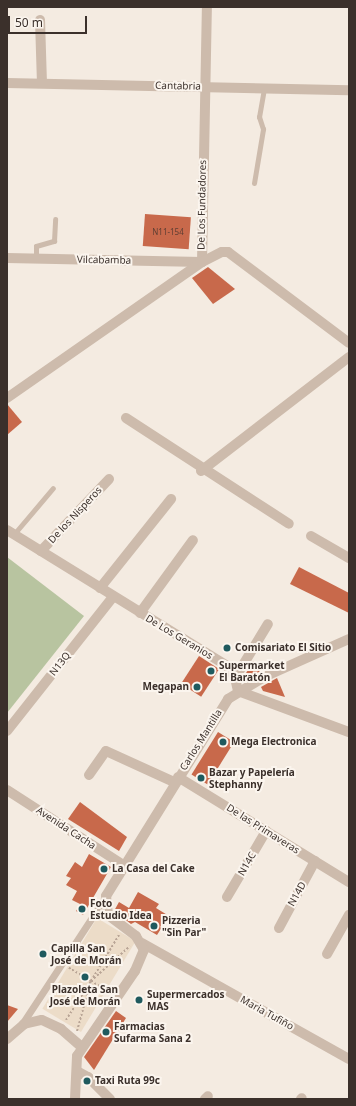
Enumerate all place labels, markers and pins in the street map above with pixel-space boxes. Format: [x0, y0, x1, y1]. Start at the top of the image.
place label: Comisariato El Sitio [235, 642, 331, 654]
marker: Comisariato El Sitio [222, 643, 232, 653]
place label: Supermarket El Baratón [219, 659, 284, 682]
marker: Supermarket El Baratón [206, 666, 216, 676]
place label: Megapan [142, 681, 189, 693]
marker: Megapan [192, 682, 202, 692]
place label: Mega Electronica [231, 736, 317, 748]
marker: Mega Electronica [218, 737, 228, 747]
place label: Bazar y Papelería Stephanny [209, 766, 295, 790]
marker: Bazar y Papelería Stephanny [196, 773, 206, 783]
place label: La Casa del Cake [112, 863, 195, 875]
marker: La Casa del Cake [99, 864, 109, 874]
place label: Foto Estudio Idea [90, 897, 152, 920]
marker: Foto Estudio Idea [77, 904, 87, 914]
place label: Pizzeria "Sin Par" [162, 914, 206, 938]
marker: Pizzeria "Sin Par" [149, 921, 159, 931]
place label: Capilla San José de Morán [51, 942, 121, 966]
marker: Capilla San José de Morán [38, 949, 48, 959]
marker: Plazoleta San José de Morán [80, 972, 90, 982]
place label: Plazoleta San José de Morán [50, 983, 120, 1006]
place label: Supermercados MAS [147, 988, 224, 1012]
marker: Supermercados MAS [134, 995, 144, 1005]
place label: Farmacias Sufarma Sana 2 [114, 1020, 191, 1044]
marker: Farmacias Sufarma Sana 2 [101, 1027, 111, 1037]
place label: Taxi Ruta 99c [95, 1075, 160, 1087]
marker: Taxi Ruta 99c [82, 1076, 92, 1086]

